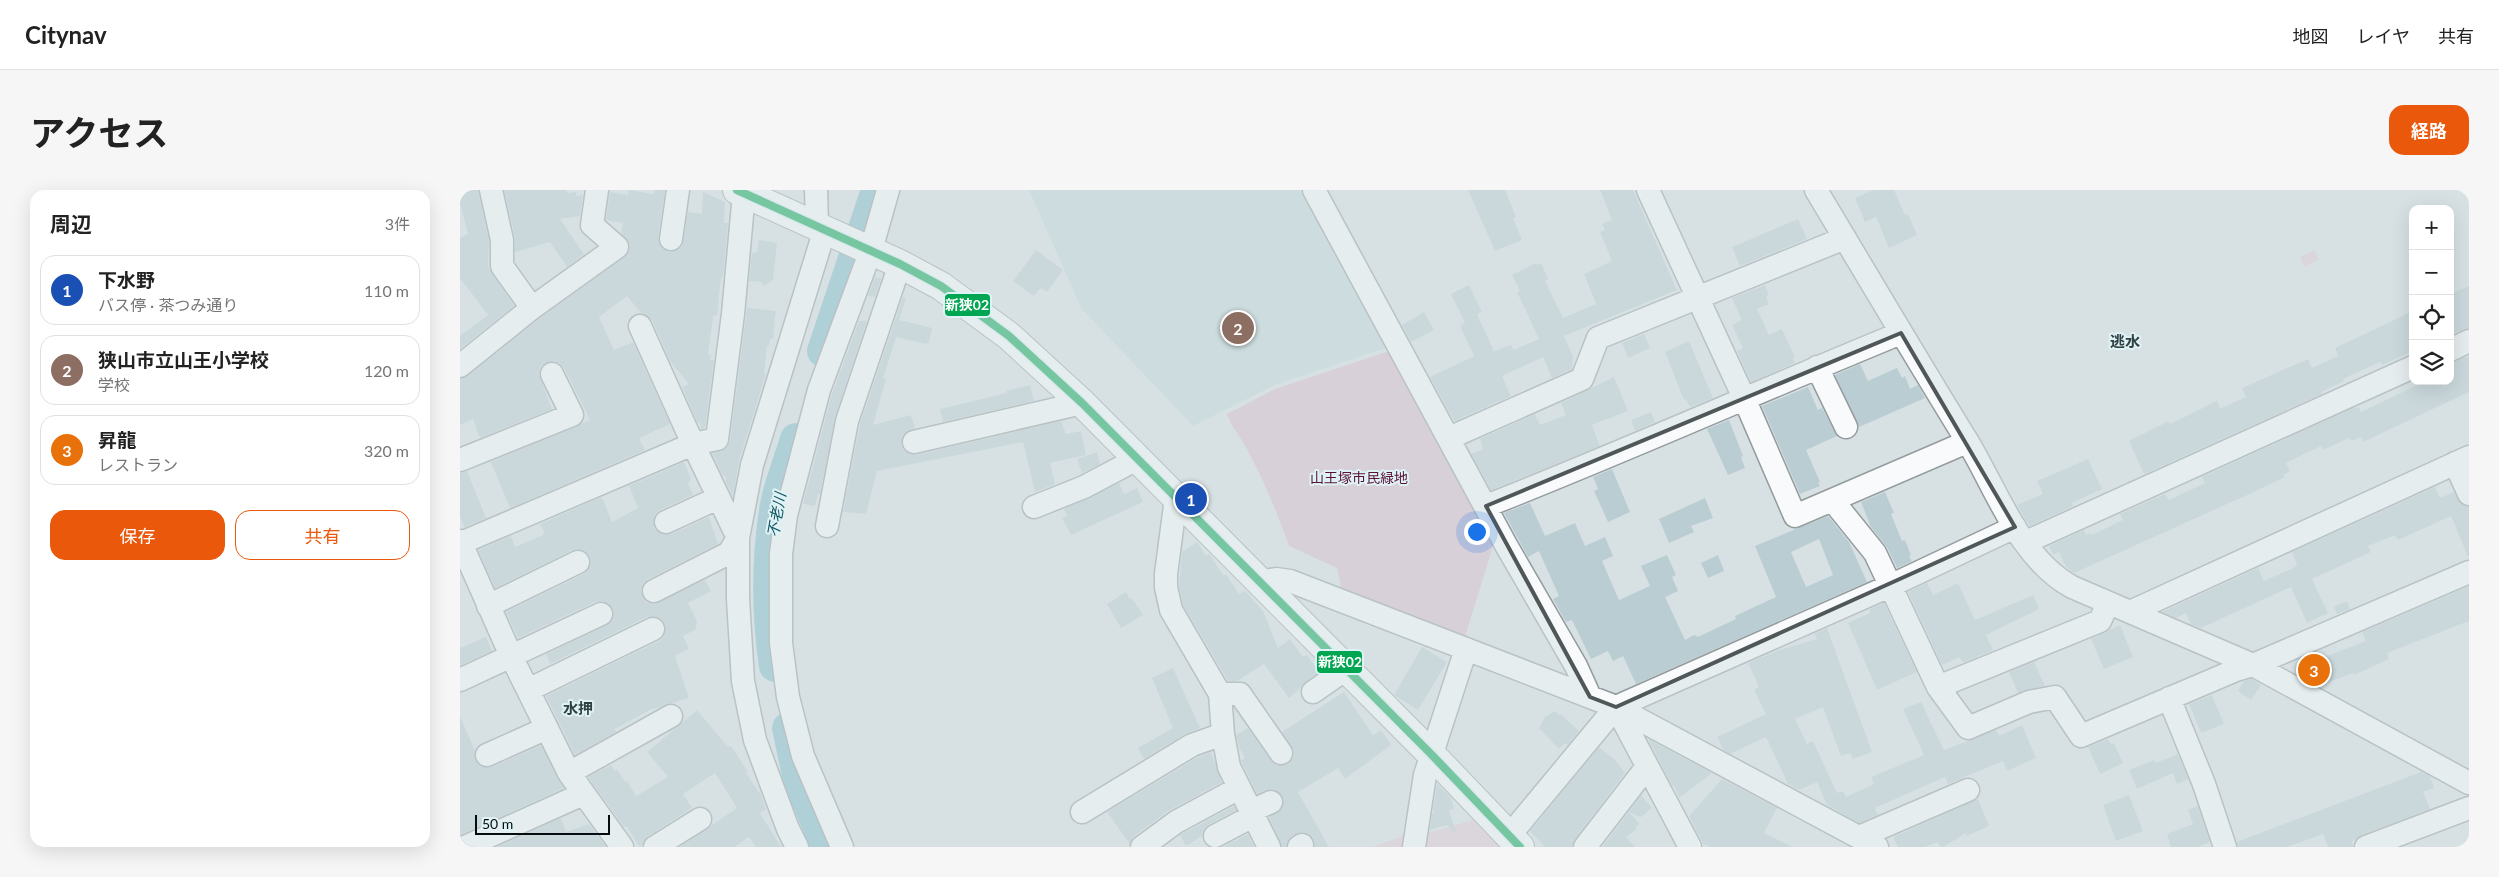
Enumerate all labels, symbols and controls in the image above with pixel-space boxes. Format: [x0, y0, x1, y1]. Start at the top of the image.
text: Citynav [25, 20, 107, 49]
text: 地図 [2293, 25, 2329, 47]
text: レイヤ [2357, 25, 2410, 47]
text: 共有 [2438, 25, 2474, 47]
button: 経路 [2389, 105, 2469, 155]
text: アクセス [30, 111, 168, 153]
map controls [2409, 205, 2454, 385]
button: + [2409, 205, 2454, 250]
text: 周辺 [50, 211, 92, 236]
text: 3件 [385, 214, 410, 233]
button: − [2409, 250, 2454, 295]
text: 下水野 [98, 268, 155, 291]
text: 1 [62, 281, 72, 300]
text: 110 m [364, 281, 409, 300]
line badge: 新狭02 [944, 293, 991, 317]
text: バス停 · 茶つみ通り [98, 295, 238, 314]
button: locate [2409, 295, 2454, 340]
text: 新狭02 [945, 296, 989, 313]
pin: 2 [1222, 309, 1254, 347]
district label: 逃水 [2110, 332, 2140, 350]
button: layers [2409, 340, 2454, 385]
text: 狭山市立山王小学校 [98, 348, 269, 371]
text: 2 [62, 361, 72, 380]
text: 120 m [364, 361, 409, 380]
text: 学校 [98, 375, 130, 394]
text: 昇龍 [98, 428, 136, 451]
text: 3 [62, 441, 72, 460]
text: 320 m [364, 441, 409, 460]
text: レストラン [98, 455, 178, 474]
park label: 山王塚市民緑地 [1310, 469, 1408, 486]
pin: 1 [1175, 480, 1207, 518]
water label: 不老川 [763, 489, 789, 539]
button: 保存 [50, 510, 225, 560]
button: 共有 [235, 510, 410, 560]
your location [1464, 519, 1490, 545]
line badge: 新狭02 [1316, 650, 1363, 674]
pin: 3 [2298, 651, 2330, 689]
text: 新狭02 [1318, 653, 1362, 670]
district label: 水押 [563, 699, 593, 717]
scale bar [475, 812, 610, 835]
text: 50 m [482, 815, 513, 832]

